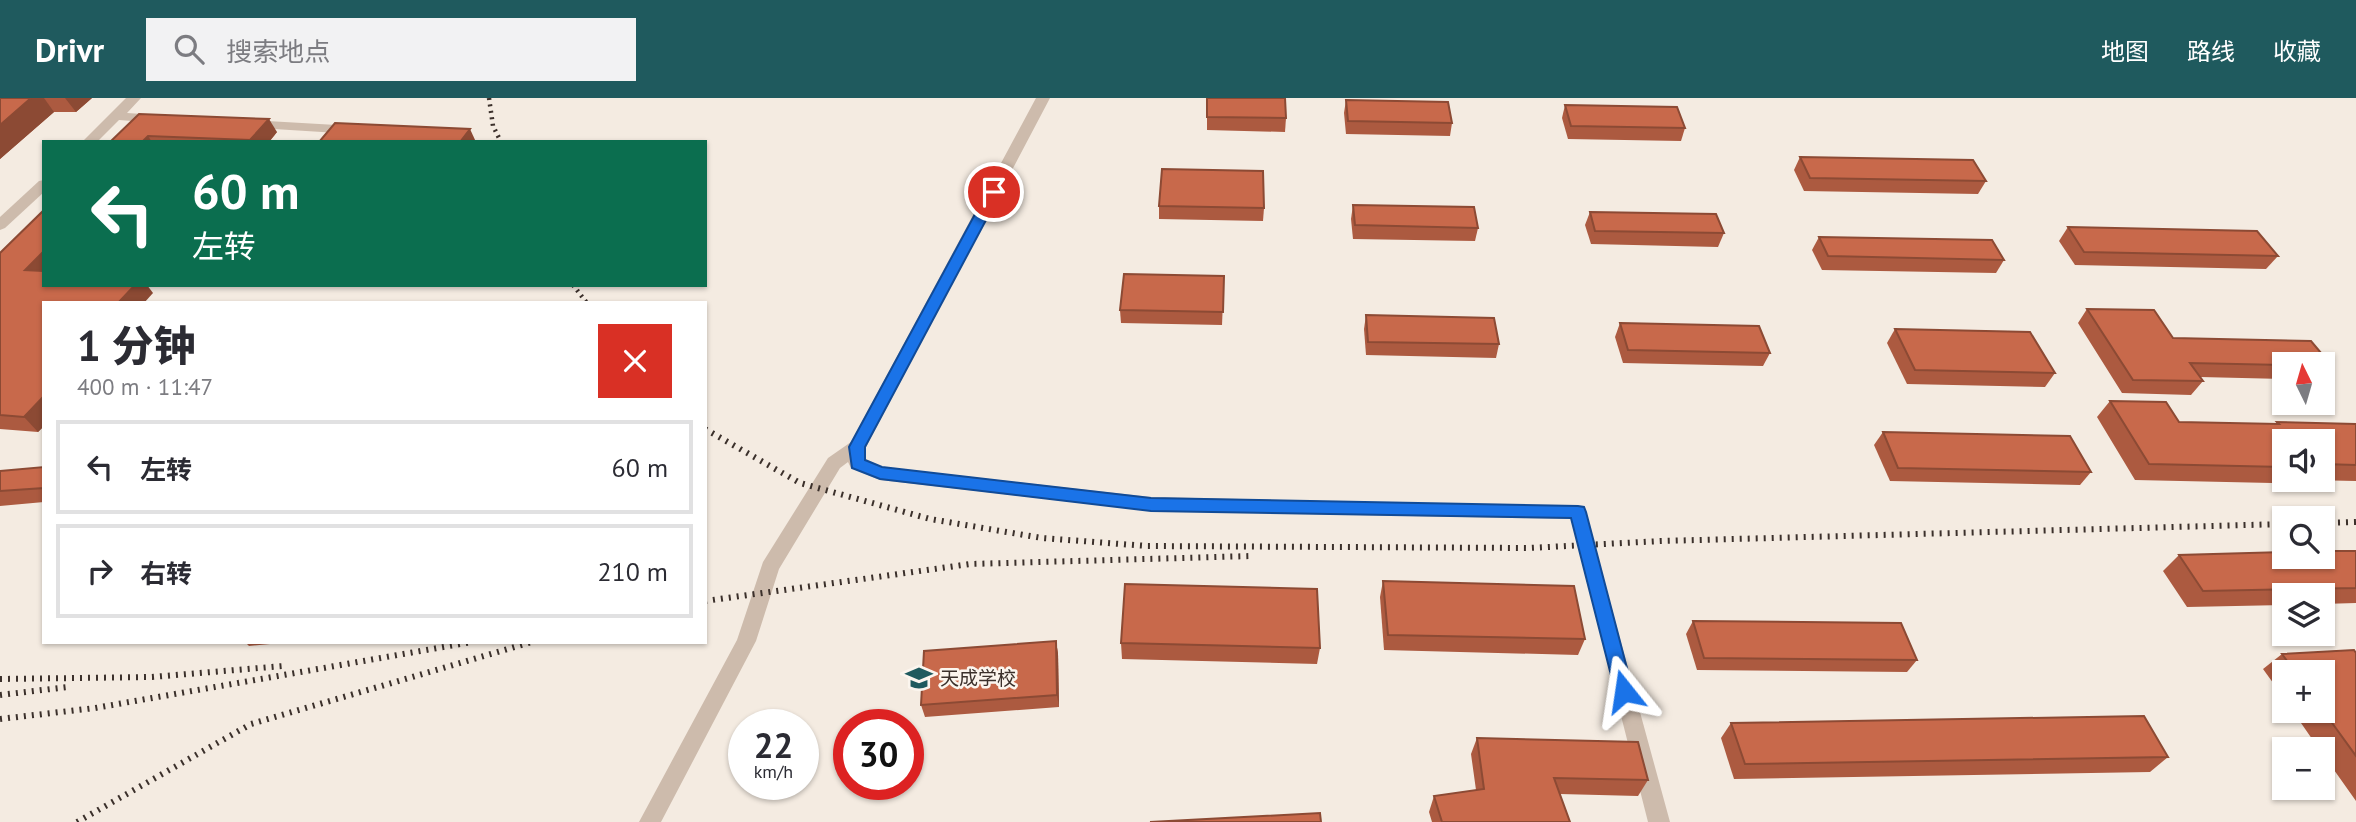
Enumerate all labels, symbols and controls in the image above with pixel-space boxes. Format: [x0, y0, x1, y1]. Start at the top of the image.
search box [146, 18, 636, 81]
text: Drivr [35, 28, 104, 71]
icon: search [170, 30, 208, 68]
text: 搜索地点 [226, 35, 330, 68]
text: 地图 [2101, 36, 2149, 67]
text: 路线 [2187, 36, 2235, 67]
text: 收藏 [2273, 36, 2321, 67]
text: 60 m [192, 159, 299, 223]
pin [964, 162, 1024, 222]
icon: left [77, 168, 168, 259]
icon: arrive [975, 173, 1013, 211]
text: 左转 [192, 225, 256, 267]
text: 1 分钟 [77, 318, 195, 373]
button: close [598, 324, 672, 398]
north arrow [2272, 352, 2334, 415]
map controls [2272, 352, 2335, 800]
text: 400 m · 11:47 [77, 372, 213, 401]
button: sound [2272, 429, 2335, 492]
icon: left [81, 448, 119, 486]
text: 60 m [612, 451, 668, 484]
text: 左转 [140, 453, 192, 486]
button: search [2272, 506, 2335, 569]
icon: right [81, 552, 119, 590]
text: 210 m [597, 555, 668, 588]
text: 右转 [140, 557, 192, 590]
button: layers [2272, 583, 2335, 646]
position arrow [1587, 654, 1661, 728]
button: + [2272, 660, 2335, 723]
school or university icon: 天成学校 [904, 663, 934, 693]
place label: 天成学校 [940, 666, 1016, 690]
speed limit sign: 30 [833, 709, 924, 800]
text: 22 [754, 722, 793, 768]
button: − [2272, 737, 2335, 800]
text: km/h [754, 760, 793, 783]

